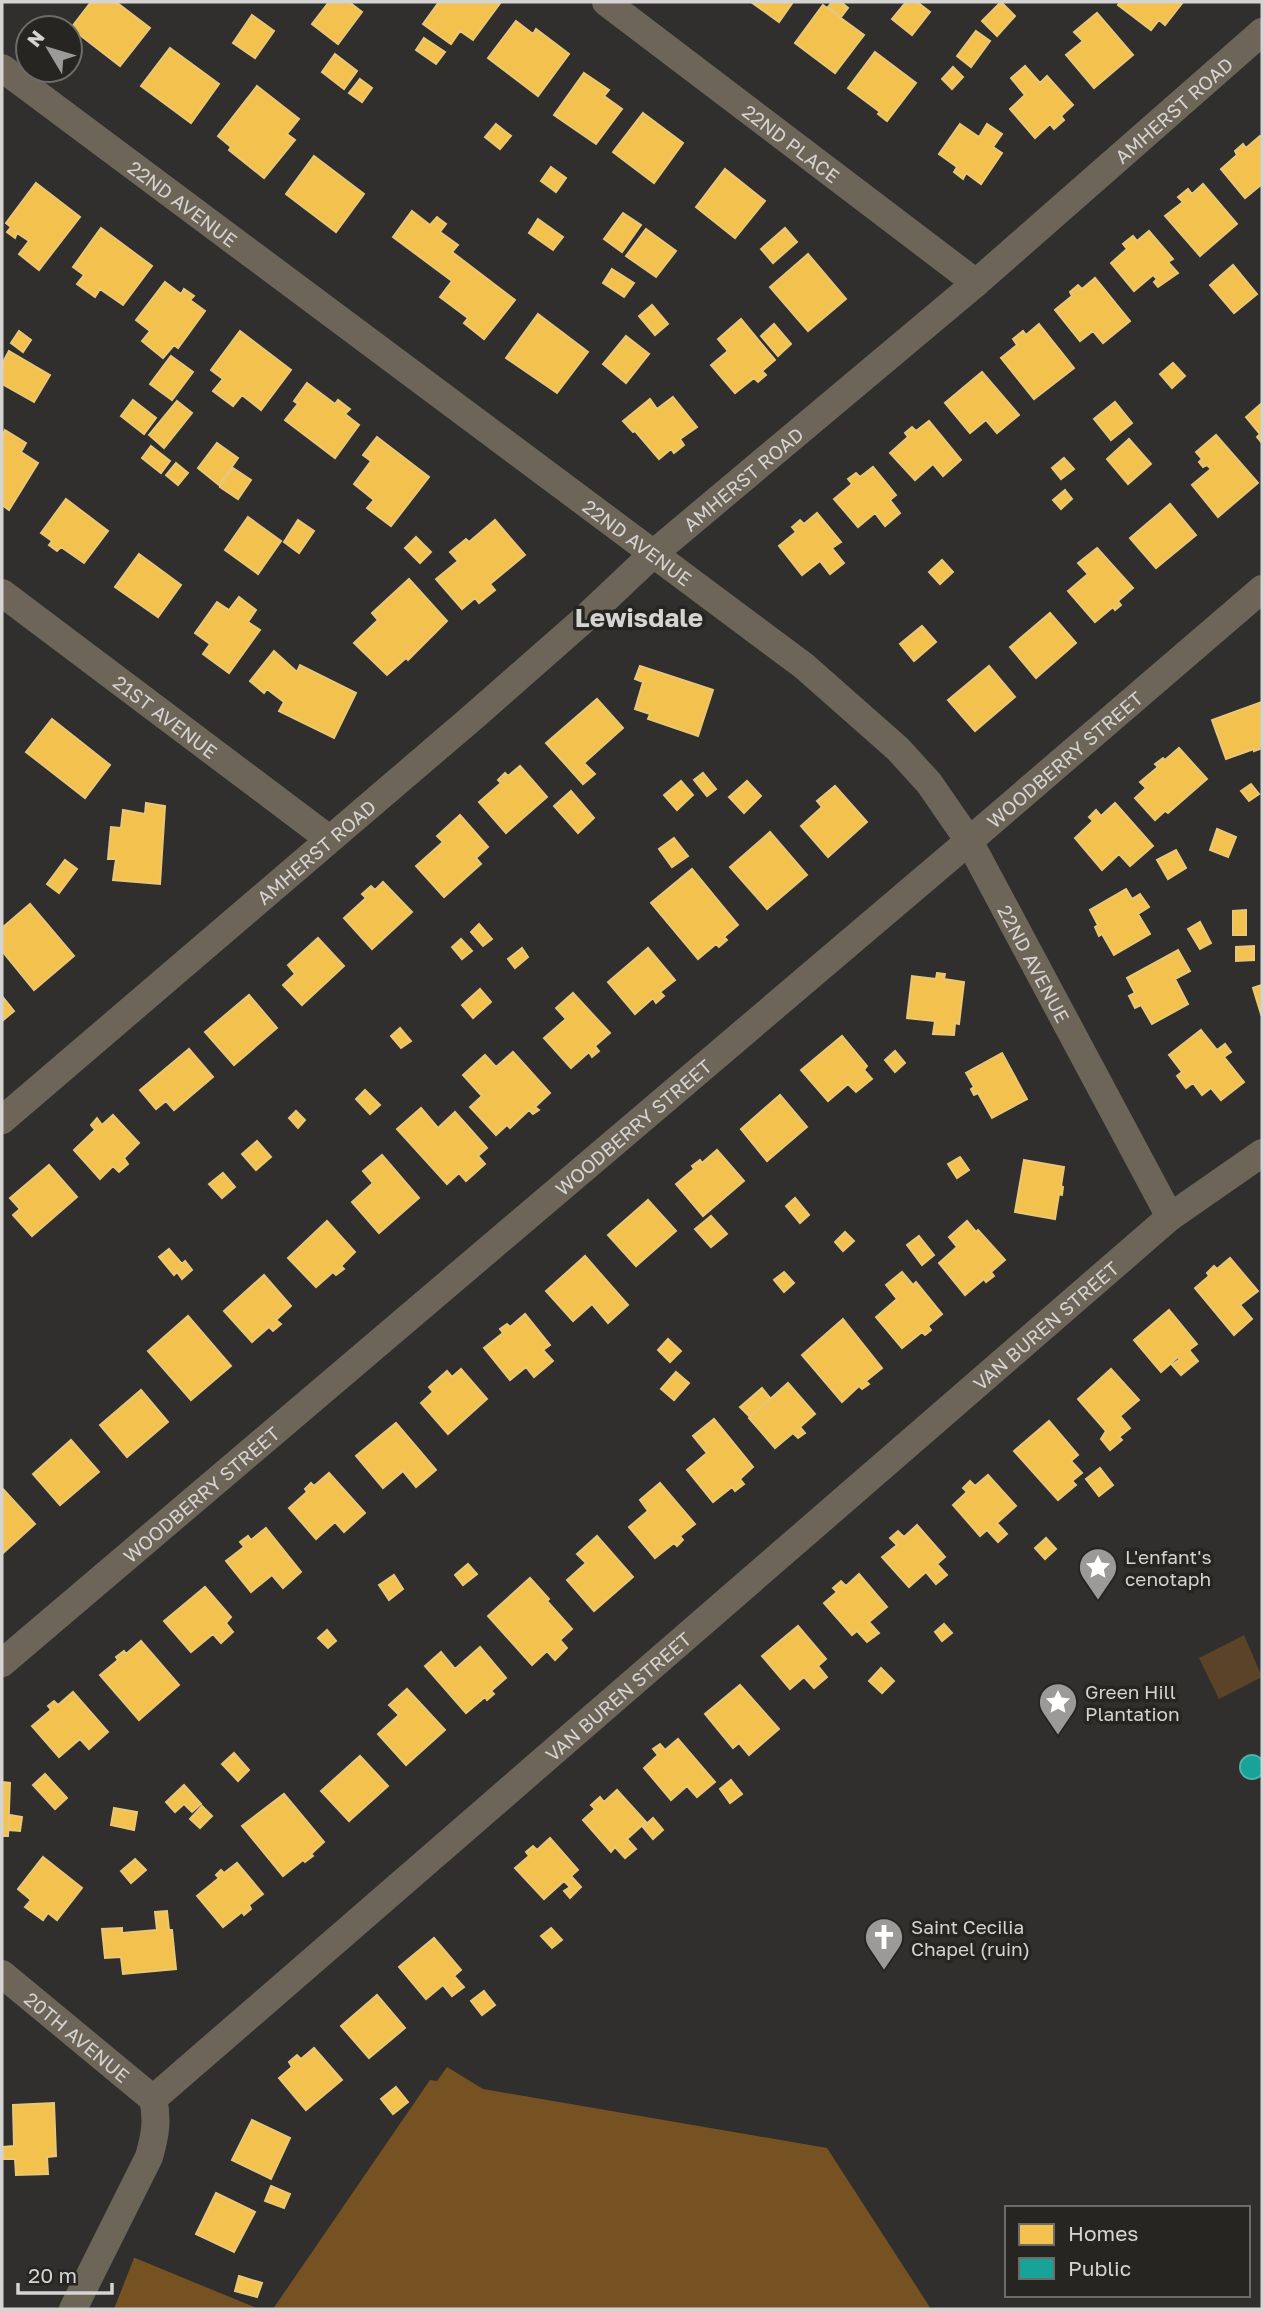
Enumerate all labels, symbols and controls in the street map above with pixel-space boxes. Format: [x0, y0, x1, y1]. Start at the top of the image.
north arrow [14, 14, 84, 84]
text: N [22, 25, 49, 51]
street label: AMHERST ROAD [1110, 52, 1237, 168]
street label: 22ND PLACE [739, 99, 844, 187]
street label: 22ND AVENUE [124, 155, 242, 251]
street label: AMHERST ROAD [678, 422, 807, 535]
street label: 22ND AVENUE [579, 494, 697, 590]
district label: Lewisdale [575, 602, 703, 633]
street label: 21ST AVENUE [109, 670, 222, 763]
street label: WOODBERRY STREET [982, 686, 1147, 832]
street label: AMHERST ROAD [252, 794, 380, 909]
street label: 22ND AVENUE [994, 901, 1075, 1026]
street label: WOODBERRY STREET [550, 1054, 716, 1200]
street label: VAN BUREN STREET [968, 1256, 1123, 1394]
street label: WOODBERRY STREET [118, 1421, 284, 1567]
place label: L'enfant's cenotaph [1125, 1545, 1211, 1590]
place icon: L'enfant's cenotaph [1077, 1546, 1119, 1601]
street label: VAN BUREN STREET [540, 1626, 695, 1765]
place label: Green Hill Plantation [1085, 1680, 1180, 1725]
place icon: Green Hill Plantation [1037, 1681, 1079, 1736]
place label: Saint Cecilia Chapel (ruin) [911, 1915, 1030, 1960]
church icon: Saint Cecilia Chapel (ruin) [863, 1916, 905, 1971]
street label: 20TH AVENUE [20, 1986, 135, 2087]
legend [1005, 2206, 1250, 2297]
text: Homes [1068, 2220, 1138, 2246]
scale bar [18, 2252, 112, 2296]
text: Public [1068, 2255, 1131, 2281]
text: 20 m [28, 2262, 77, 2288]

